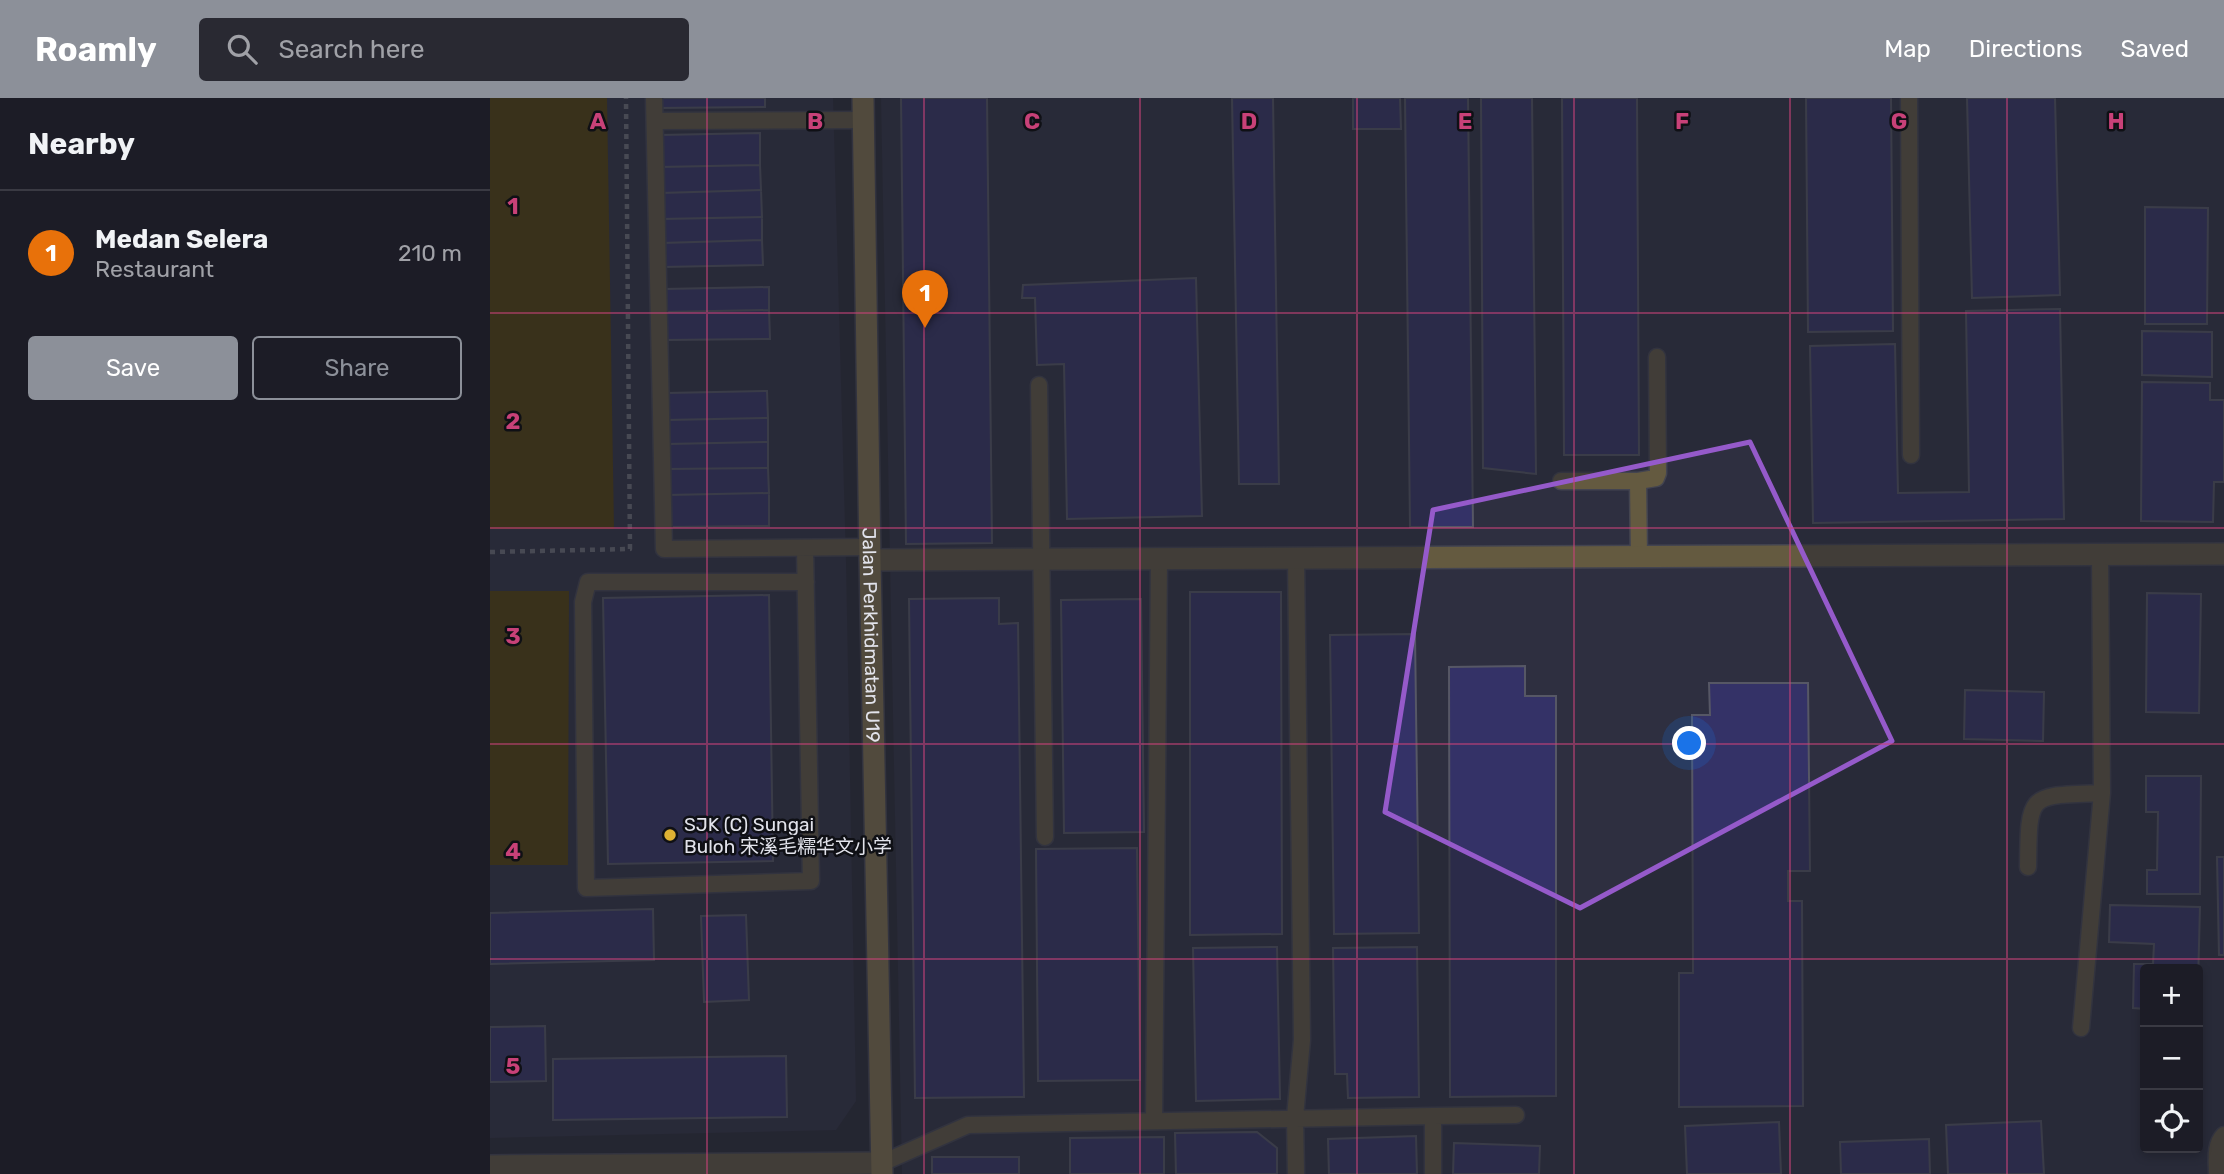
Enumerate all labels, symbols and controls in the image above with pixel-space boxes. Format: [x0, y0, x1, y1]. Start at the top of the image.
search box [199, 18, 689, 81]
text: Roamly [35, 30, 157, 69]
icon: search [223, 30, 261, 68]
text: Search here [279, 34, 424, 65]
text: Map [1884, 35, 1931, 63]
text: Directions [1969, 35, 2082, 63]
text: Saved [2120, 35, 2189, 63]
text: A [590, 107, 607, 135]
text: B [807, 107, 823, 135]
text: C [1024, 107, 1040, 135]
text: D [1241, 107, 1257, 135]
text: E [1458, 107, 1472, 135]
text: F [1675, 107, 1689, 135]
text: G [1891, 107, 1907, 135]
text: H [2107, 107, 2125, 135]
text: Nearby [28, 126, 135, 162]
text: 1 [507, 192, 519, 220]
text: Medan Selera [95, 224, 268, 255]
text: 1 [45, 239, 57, 267]
text: 210 m [398, 239, 462, 267]
text: Restaurant [95, 255, 214, 283]
pin: 1 [902, 270, 948, 328]
button: Save [28, 336, 238, 400]
button: Share [252, 336, 462, 400]
text: 2 [506, 407, 520, 435]
street label: Jalan Perkhidmatan U19 [858, 527, 885, 743]
text: 3 [505, 622, 521, 650]
your location [1672, 726, 1706, 760]
place label: SJK (C) Sungai Buloh 宋溪毛糯华文小学 [684, 813, 892, 858]
marker: SJK (C) Sungai Buloh 宋溪毛糯华文小学 [662, 827, 678, 843]
text: 4 [505, 837, 521, 865]
map controls [2140, 964, 2203, 1153]
button: + [2140, 964, 2203, 1027]
button: − [2140, 1027, 2203, 1090]
text: 5 [506, 1052, 521, 1080]
button: locate [2140, 1090, 2203, 1153]

